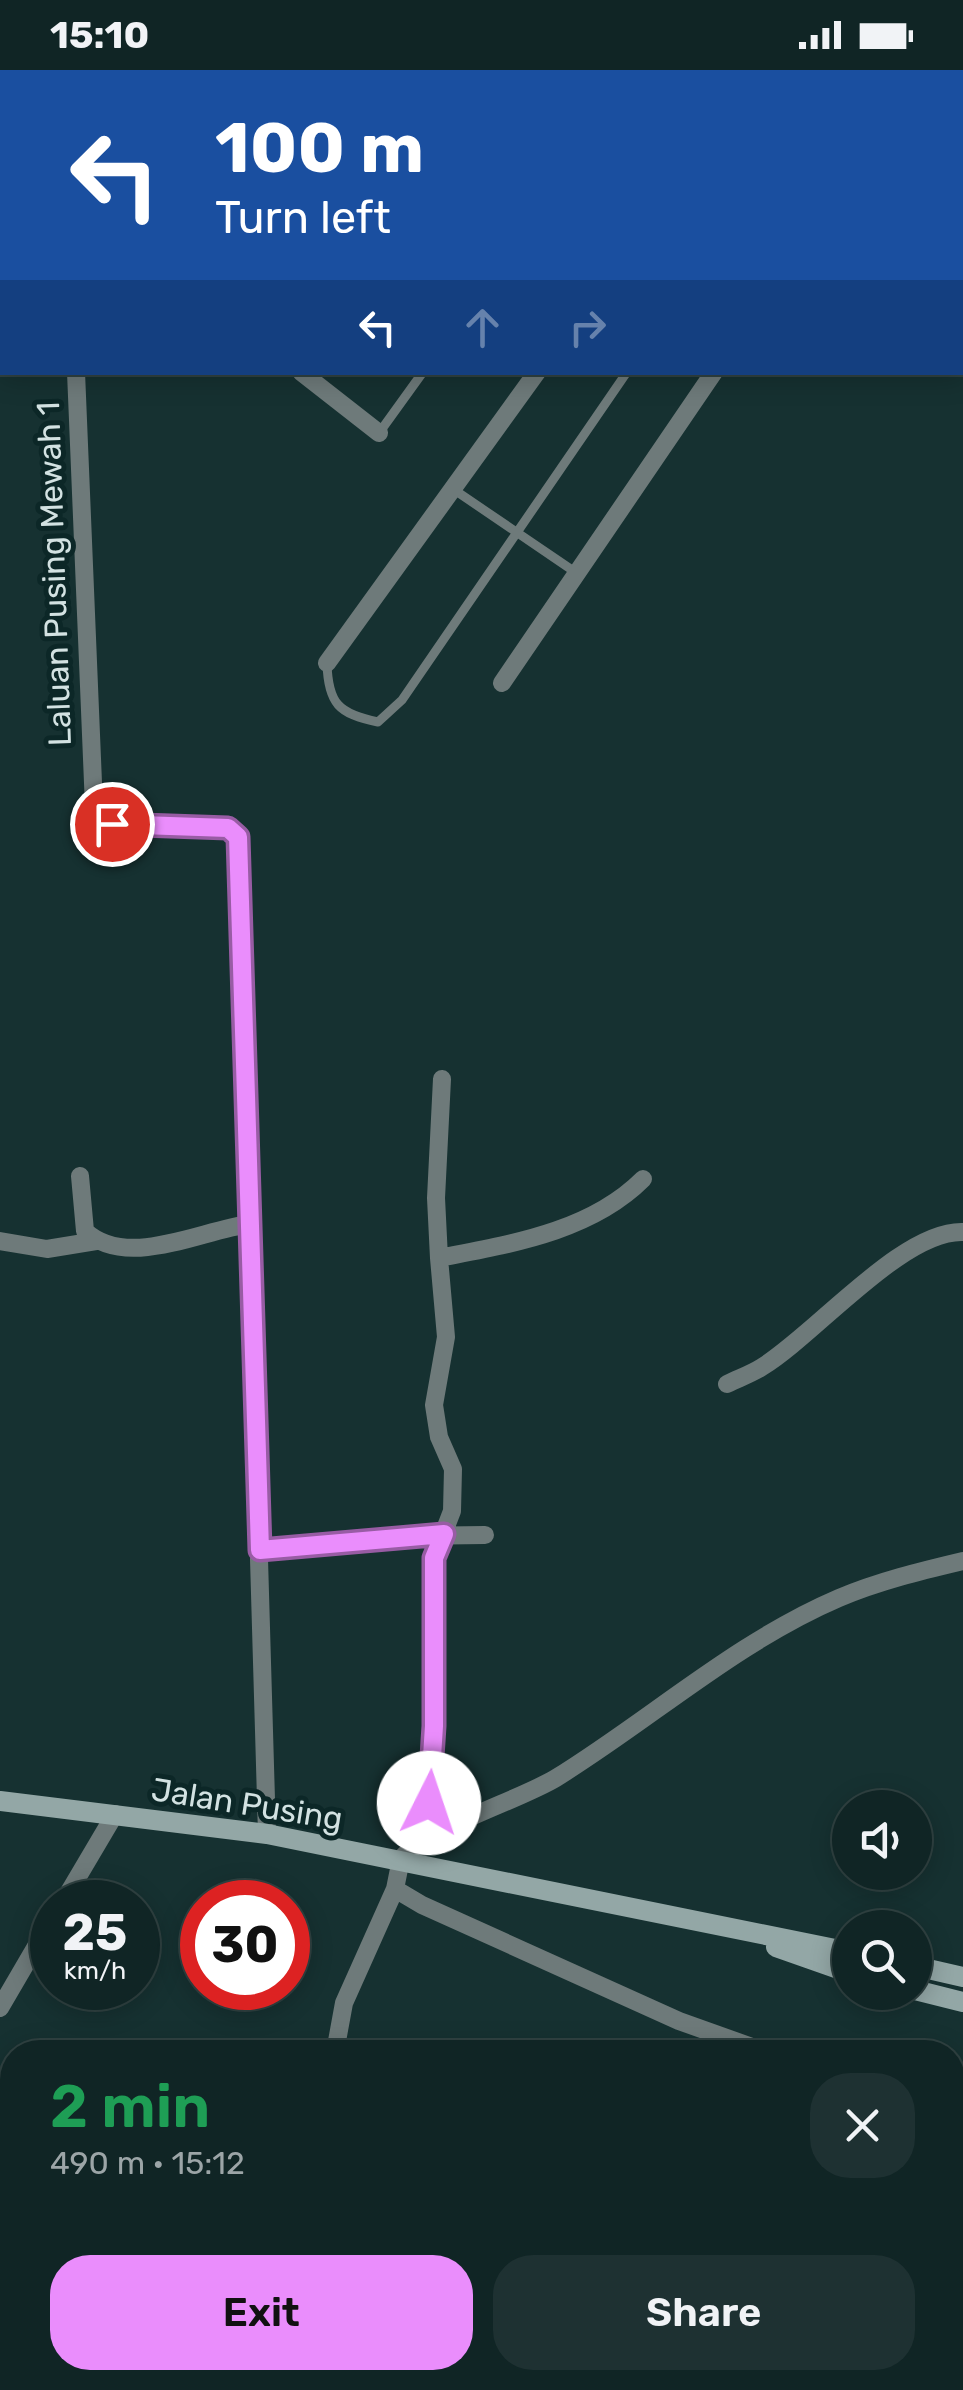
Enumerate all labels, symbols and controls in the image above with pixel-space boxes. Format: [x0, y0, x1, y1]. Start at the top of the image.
text: 15:10 [50, 12, 149, 58]
text: 100 m [215, 107, 424, 190]
icon: left [50, 110, 180, 240]
text: Turn left [215, 191, 391, 244]
icon: left [350, 300, 405, 355]
icon: ahead [455, 300, 510, 355]
icon: right [560, 300, 615, 355]
street label: Laluan Pusing Mewah 1 [29, 401, 79, 747]
pin [70, 782, 155, 867]
icon: arrive [85, 797, 140, 852]
position arrow [377, 1751, 481, 1855]
street label: Jalan Pusing [149, 1770, 345, 1838]
map controls [832, 1790, 932, 2010]
button: sound [832, 1790, 932, 1890]
speed limit sign: 30 [180, 1880, 310, 2010]
text: 25 [63, 1903, 127, 1963]
button: search [832, 1910, 932, 2010]
text: km/h [64, 1956, 126, 1985]
text: 2 min [50, 2071, 210, 2142]
button: close [810, 2073, 915, 2178]
text: 490 m · 15:12 [50, 2144, 245, 2182]
button: Exit [50, 2255, 473, 2370]
button: Share [493, 2255, 915, 2370]

